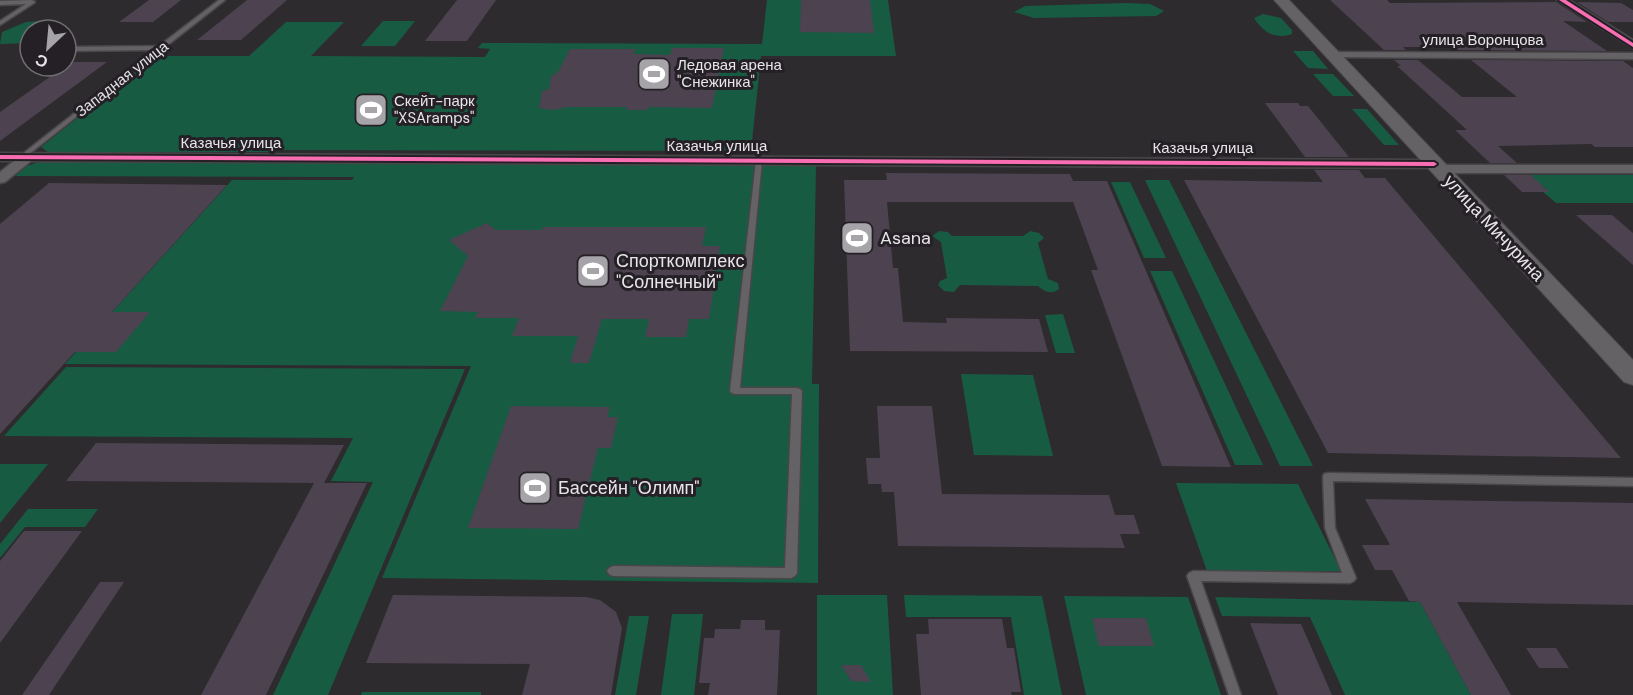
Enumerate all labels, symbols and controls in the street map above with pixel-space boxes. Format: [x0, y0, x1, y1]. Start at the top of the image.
north arrow [18, 18, 78, 78]
street label: улица Воронцова [1422, 30, 1544, 50]
street label: Западная улица [71, 36, 173, 122]
text: С [31, 49, 51, 73]
place label: Ледовая арена "Снежинка" [677, 55, 783, 92]
sports icon: Ледовая арена "Снежинка" [636, 56, 672, 92]
place label: Скейт-парк "XSAramps" [394, 91, 475, 128]
sports icon: Скейт-парк "XSAramps" [353, 92, 389, 128]
street label: Казачья улица [181, 133, 282, 153]
street label: Казачья улица [667, 136, 768, 156]
street label: Казачья улица [1153, 138, 1254, 158]
street label: улица Мичурина [1438, 170, 1550, 287]
sports icon: Asana [839, 220, 875, 256]
place label: Asana [880, 226, 931, 250]
place label: Спорткомплекс "Солнечный" [616, 249, 744, 294]
sports icon: Спорткомплекс "Солнечный" [575, 253, 611, 289]
sports icon: Бассейн "Олимп" [517, 470, 553, 506]
place label: Бассейн "Олимп" [558, 476, 700, 500]

